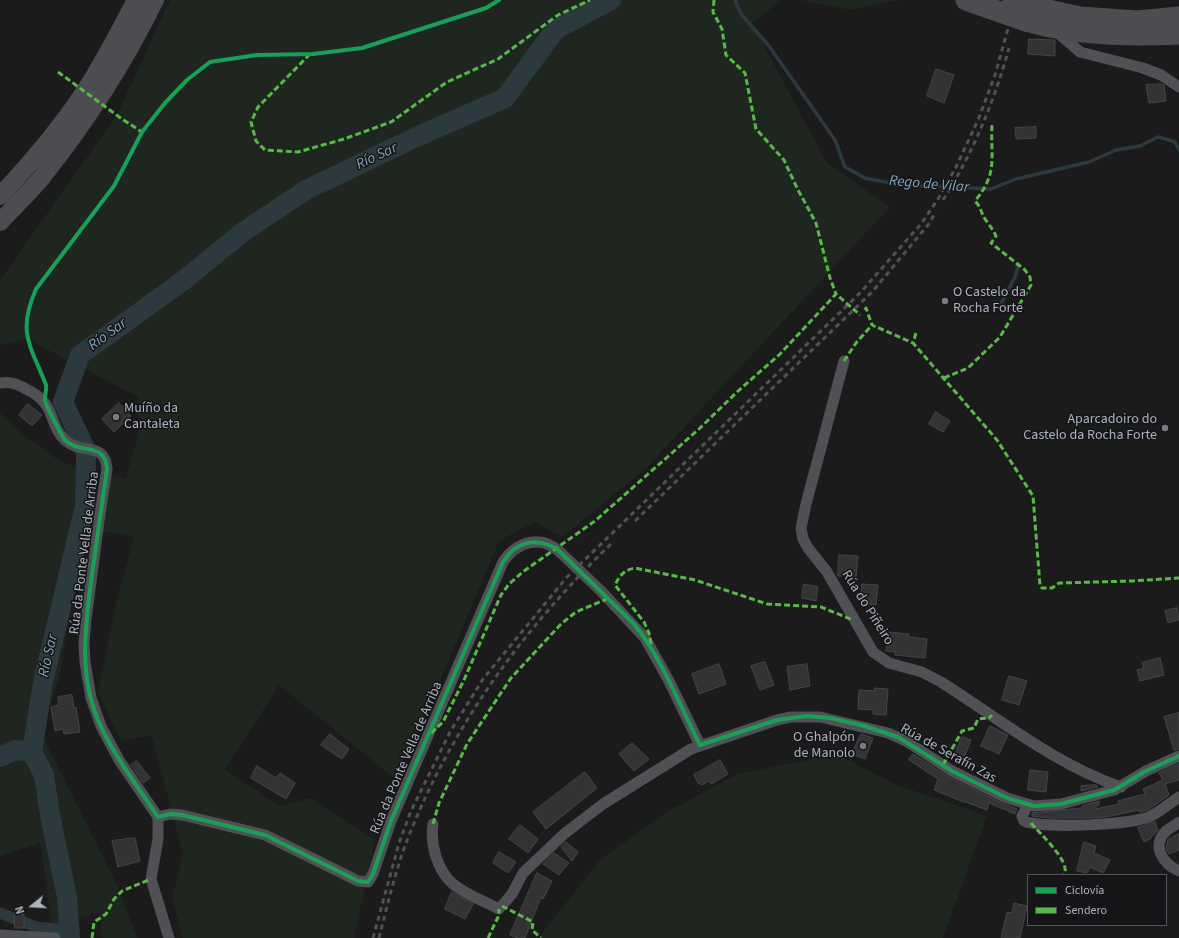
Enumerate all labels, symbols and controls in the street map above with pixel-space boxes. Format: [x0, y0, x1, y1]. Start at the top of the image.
water label: Río Sar [354, 140, 400, 174]
water label: Rego de Vilar [888, 173, 970, 197]
place label: O Castelo da Rocha Forte [953, 285, 1026, 318]
marker: O Castelo da Rocha Forte [940, 296, 950, 306]
water label: Río Sar [85, 315, 131, 355]
place label: Muíño da Cantaleta [124, 401, 180, 434]
marker: Muíño da Cantaleta [111, 412, 121, 422]
place label: Aparcadoiro do Castelo da Rocha Forte [1023, 412, 1157, 444]
marker: Aparcadoiro do Castelo da Rocha Forte [1160, 423, 1170, 433]
street label: Rúa da Ponte Vella de Arriba [67, 471, 103, 635]
street label: Rúa do Piñeiro [837, 567, 897, 649]
water label: Río Sar [35, 633, 63, 679]
street label: Rúa da Ponte Vella de Arriba [367, 679, 447, 837]
street label: Rúa de Serafín Zas [897, 721, 999, 787]
place label: O Ghalpón de Manolo [793, 730, 855, 762]
marker: O Ghalpón de Manolo [858, 741, 868, 751]
legend [1027, 874, 1167, 926]
text: Ciclovía [1065, 882, 1104, 899]
north arrow [12, 886, 52, 926]
text: Sendero [1065, 902, 1107, 919]
text: N [12, 904, 28, 916]

